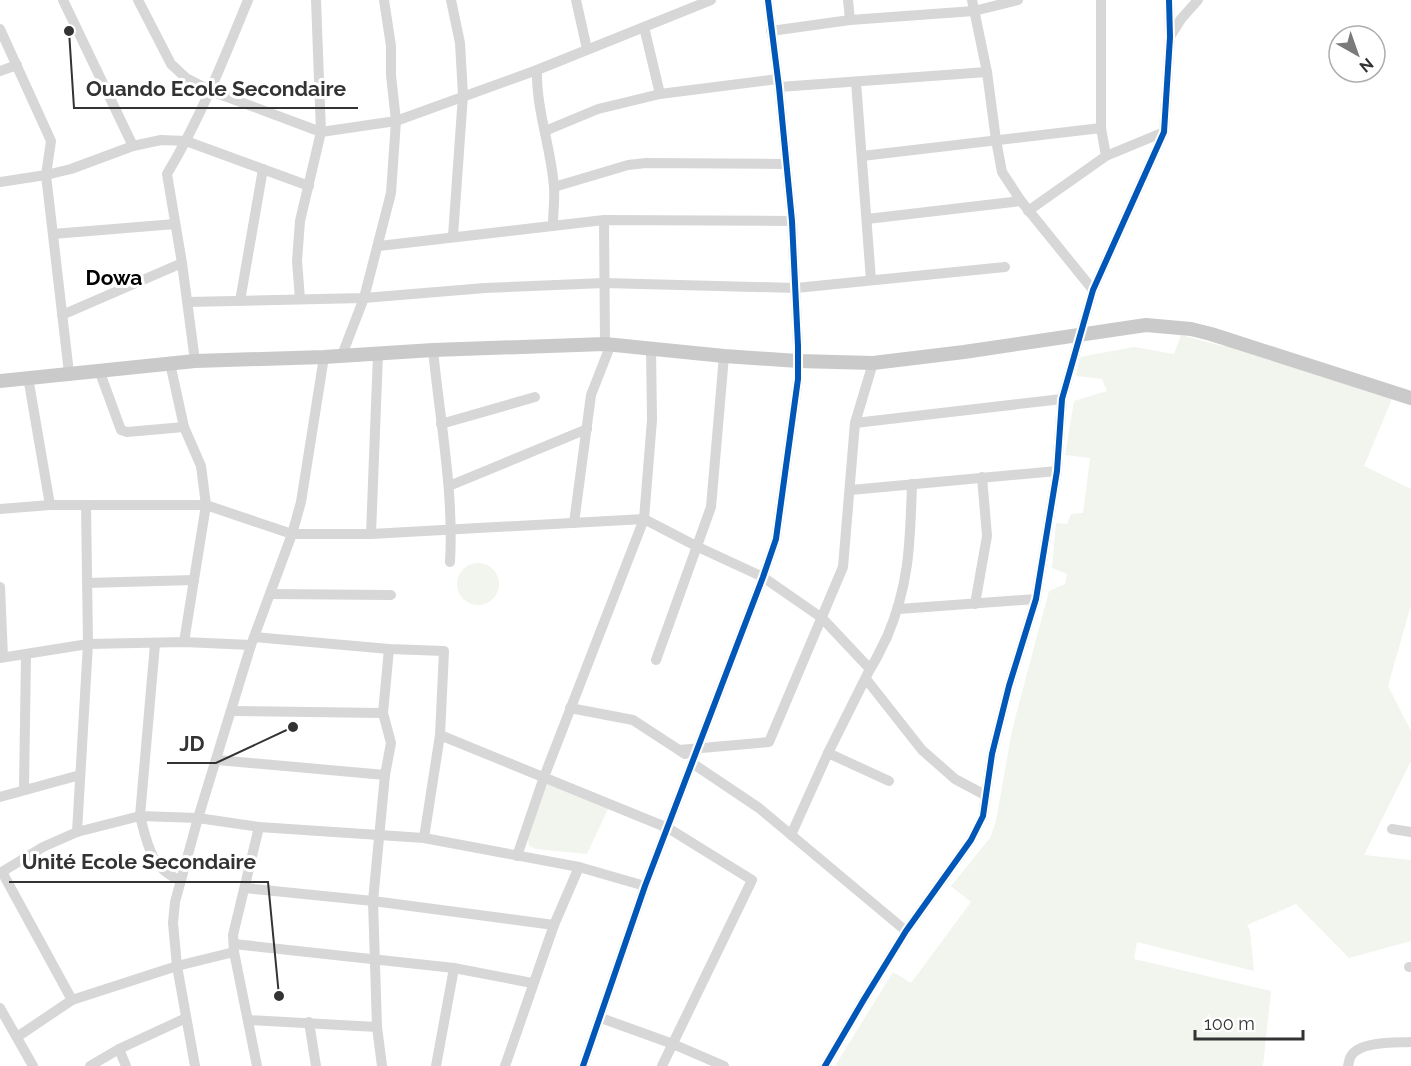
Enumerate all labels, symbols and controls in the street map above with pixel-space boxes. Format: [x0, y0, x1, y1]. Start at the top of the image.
north arrow [1327, 24, 1387, 84]
text: N [1356, 54, 1377, 76]
callout: Ouando Ecole Secondaire [74, 69, 358, 108]
text: Ouando Ecole Secondaire [86, 76, 346, 101]
district label: Dowa [86, 265, 142, 290]
callout: JD [167, 724, 216, 763]
text: JD [179, 731, 205, 756]
callout: Unité Ecole Secondaire [9, 843, 268, 882]
text: Unité Ecole Secondaire [22, 849, 257, 874]
scale bar [1195, 1003, 1303, 1041]
text: 100 m [1204, 1013, 1255, 1034]

